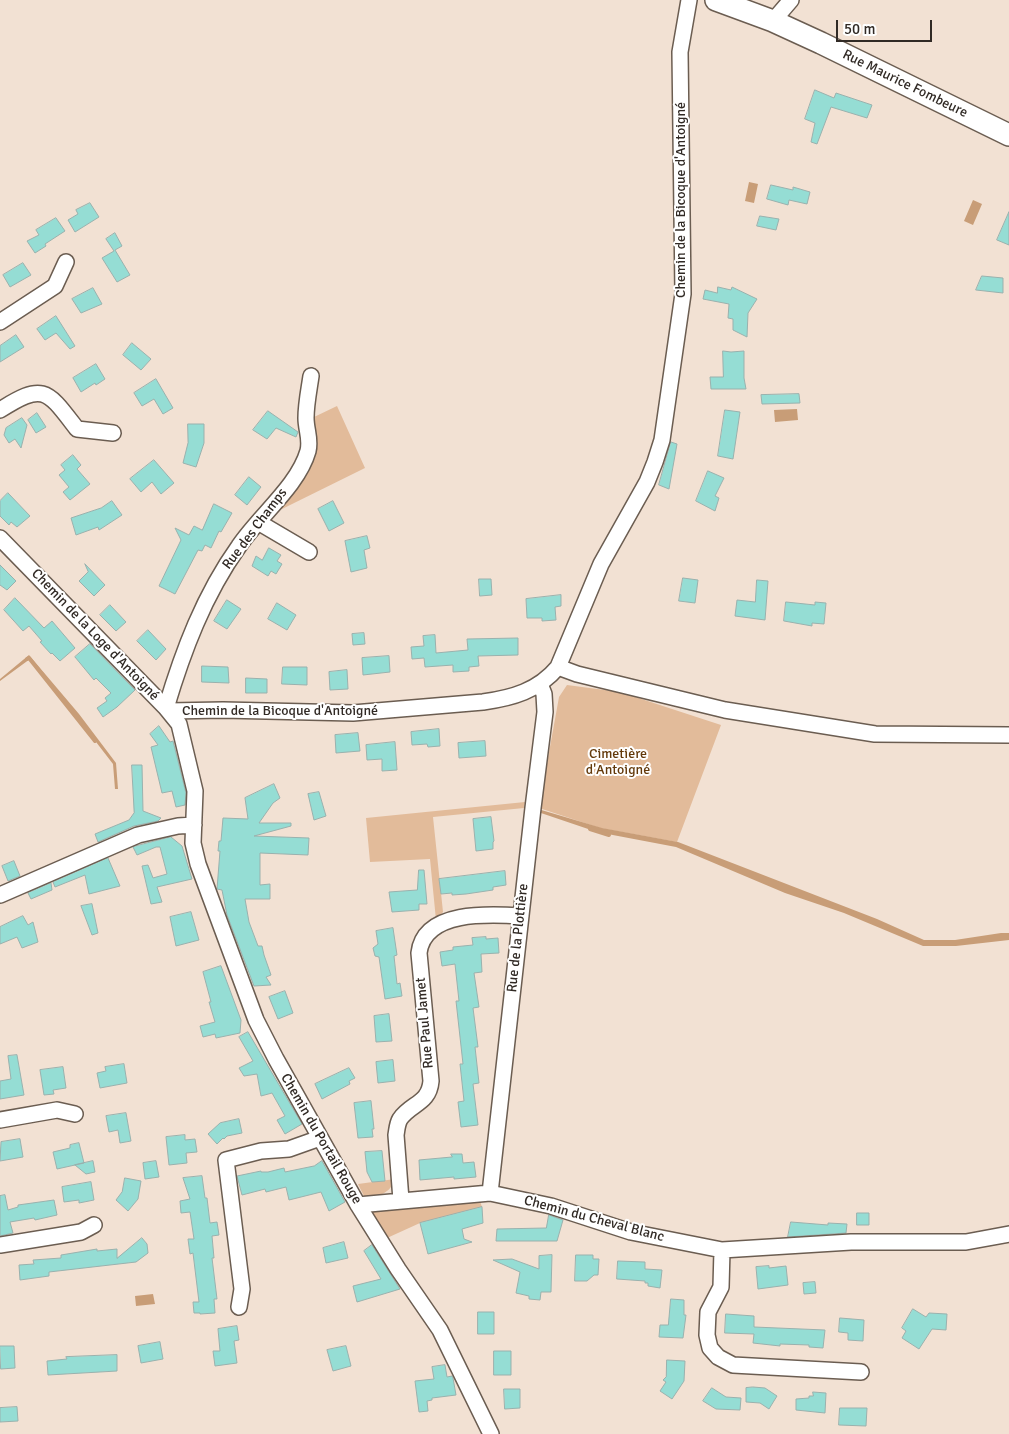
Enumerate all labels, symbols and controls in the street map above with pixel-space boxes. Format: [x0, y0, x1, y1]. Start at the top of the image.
scale bar [839, 10, 935, 42]
text: 50 m [844, 20, 875, 38]
street label: Rue Maurice Fombeure [840, 46, 970, 122]
street label: Chemin de la Bicoque d'Antoigné [673, 102, 689, 298]
street label: Rue des Champs [219, 485, 291, 573]
street label: Chemin de la Loge d'Antoigné [28, 566, 162, 704]
street label: Chemin de la Bicoque d'Antoigné [182, 703, 378, 719]
park label: Cimetière d'Antoigné [586, 746, 650, 779]
street label: Rue de la Plottière [504, 883, 532, 993]
street label: Rue Paul Jamet [413, 977, 437, 1069]
street label: Chemin du Portail Rouge [277, 1071, 365, 1207]
street label: Chemin du Cheval Blanc [522, 1192, 666, 1246]

